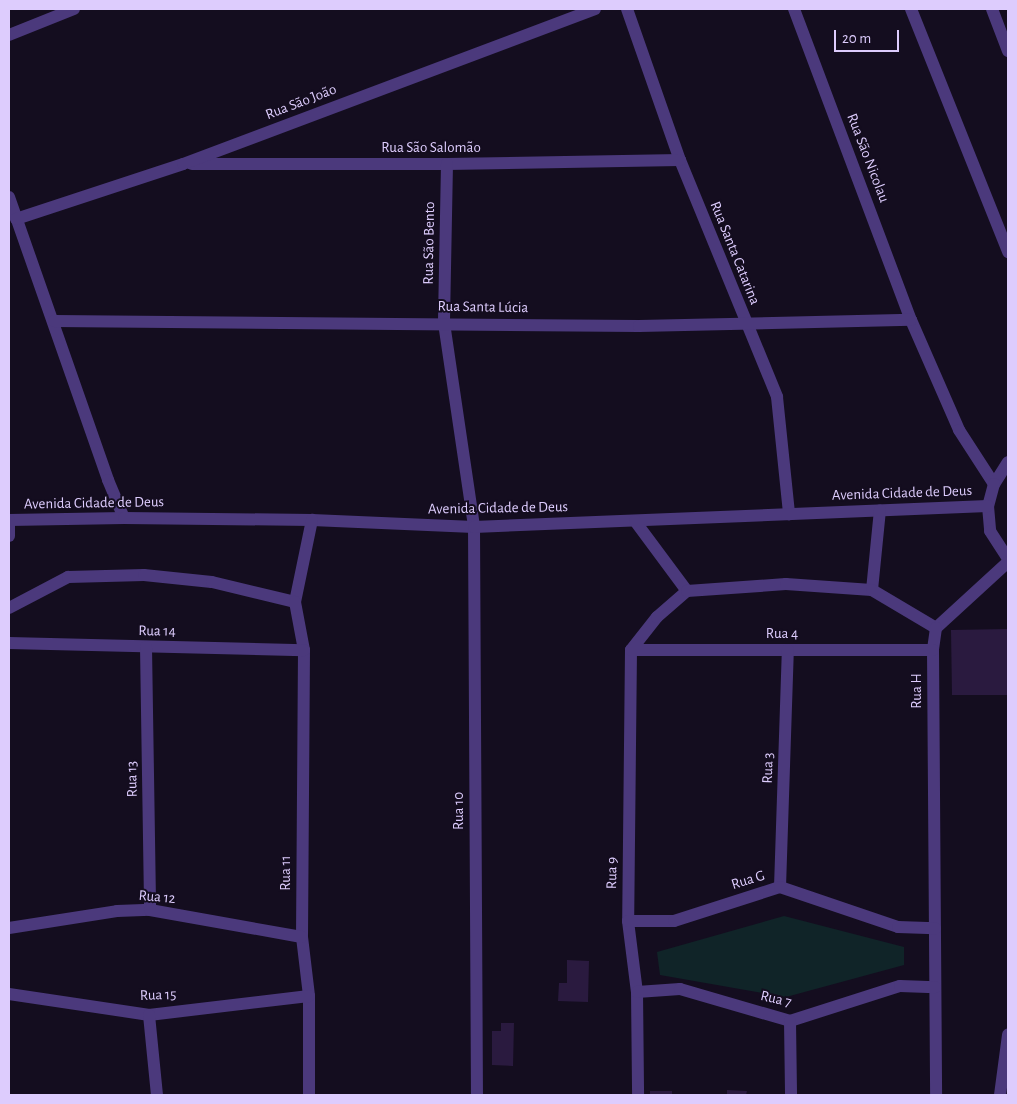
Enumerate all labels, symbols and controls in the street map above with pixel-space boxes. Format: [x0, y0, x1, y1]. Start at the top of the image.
scale bar [837, 20, 902, 52]
text: 20 m [842, 31, 871, 46]
street label: Rua São João [263, 80, 339, 124]
street label: Rua São Nicolau [843, 111, 893, 205]
street label: Rua São Salomão [381, 139, 481, 157]
street label: Rua Santa Catarina [706, 199, 764, 307]
street label: Rua São Bento [419, 201, 439, 285]
street label: Rua Santa Lúcia [437, 297, 529, 317]
street label: Avenida Cidade de Deus [832, 482, 972, 504]
street label: Avenida Cidade de Deus [24, 493, 164, 513]
street label: Avenida Cidade de Deus [428, 498, 568, 518]
street label: Rua 14 [138, 622, 176, 640]
street label: Rua 4 [766, 625, 798, 643]
street label: Rua H [908, 673, 926, 709]
street label: Rua 3 [758, 752, 778, 784]
street label: Rua 13 [123, 761, 141, 797]
street label: Rua 10 [450, 792, 468, 830]
street label: Rua 11 [277, 855, 295, 891]
street label: Rua 9 [603, 857, 621, 889]
street label: Rua G [729, 866, 767, 894]
street label: Rua 12 [138, 886, 176, 908]
street label: Rua 15 [139, 985, 177, 1005]
street label: Rua 7 [759, 987, 793, 1011]

